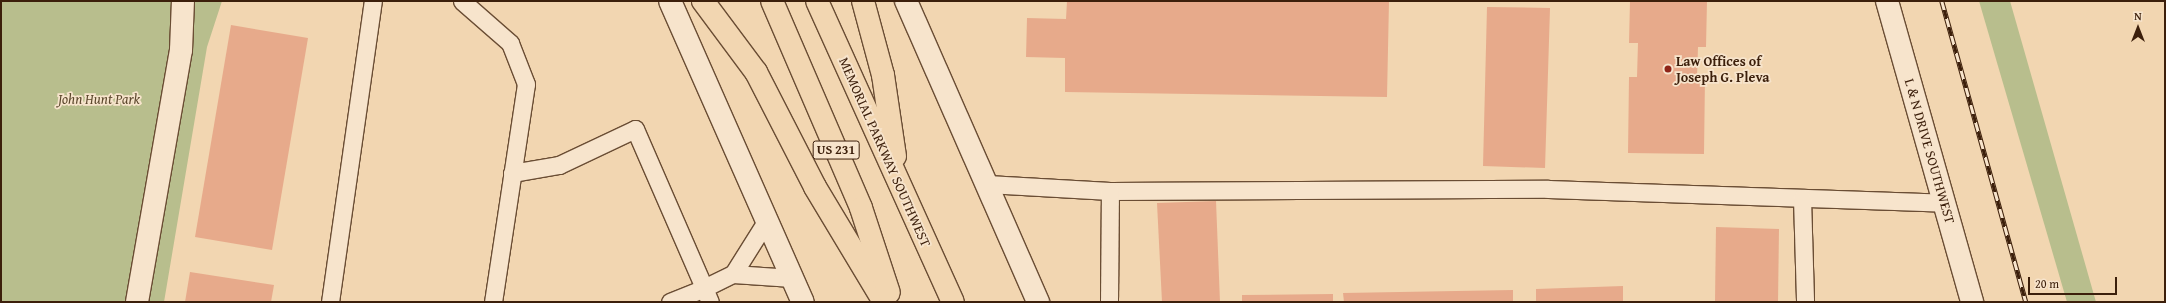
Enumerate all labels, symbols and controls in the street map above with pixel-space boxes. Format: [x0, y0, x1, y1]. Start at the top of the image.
north arrow [2118, 8, 2158, 48]
text: N [2134, 8, 2142, 24]
place label: Law Offices of Joseph G. Pleva [1676, 53, 1769, 86]
street label: MEMORIAL PARKWAY SOUTHWEST [835, 55, 935, 249]
marker: Law Offices of Joseph G. Pleva [1663, 64, 1673, 74]
street label: L & N DRIVE SOUTHWEST [1901, 76, 1959, 226]
park label: John Hunt Park [58, 91, 140, 107]
road number: US 231 [812, 139, 860, 161]
scale bar [2030, 269, 2119, 295]
text: 20 m [2035, 275, 2059, 292]

